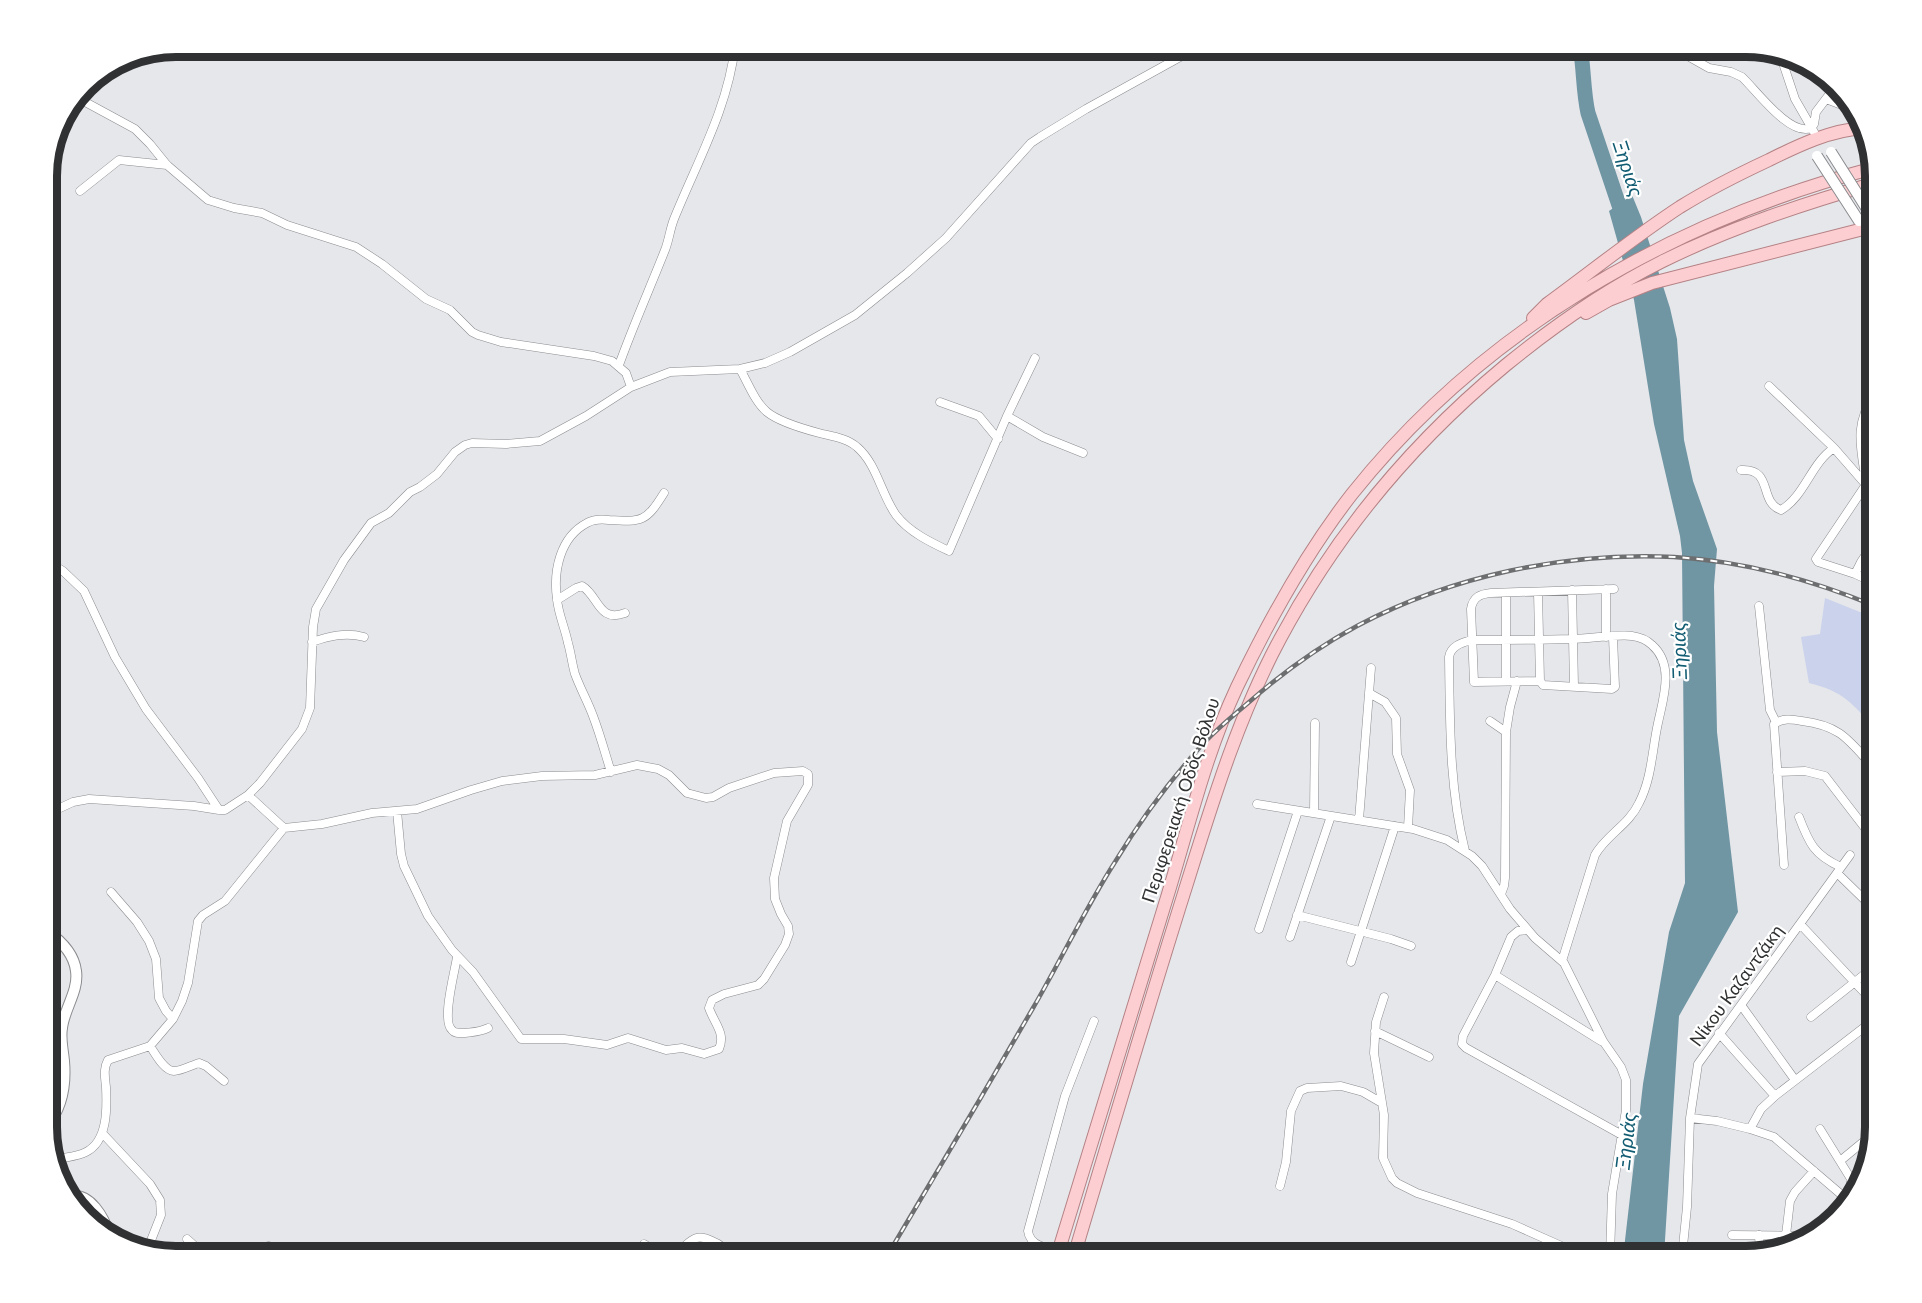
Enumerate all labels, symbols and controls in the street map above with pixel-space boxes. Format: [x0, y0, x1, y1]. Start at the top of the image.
water label: Ξηριάς [1609, 137, 1649, 199]
water label: Ξηριάς [1665, 622, 1691, 680]
street label: Περιφερειακή Οδός Βόλου [1136, 695, 1224, 905]
street label: Νίκου Καζαντζάκη [1684, 920, 1788, 1050]
water label: Ξηριάς [1610, 1111, 1640, 1171]

